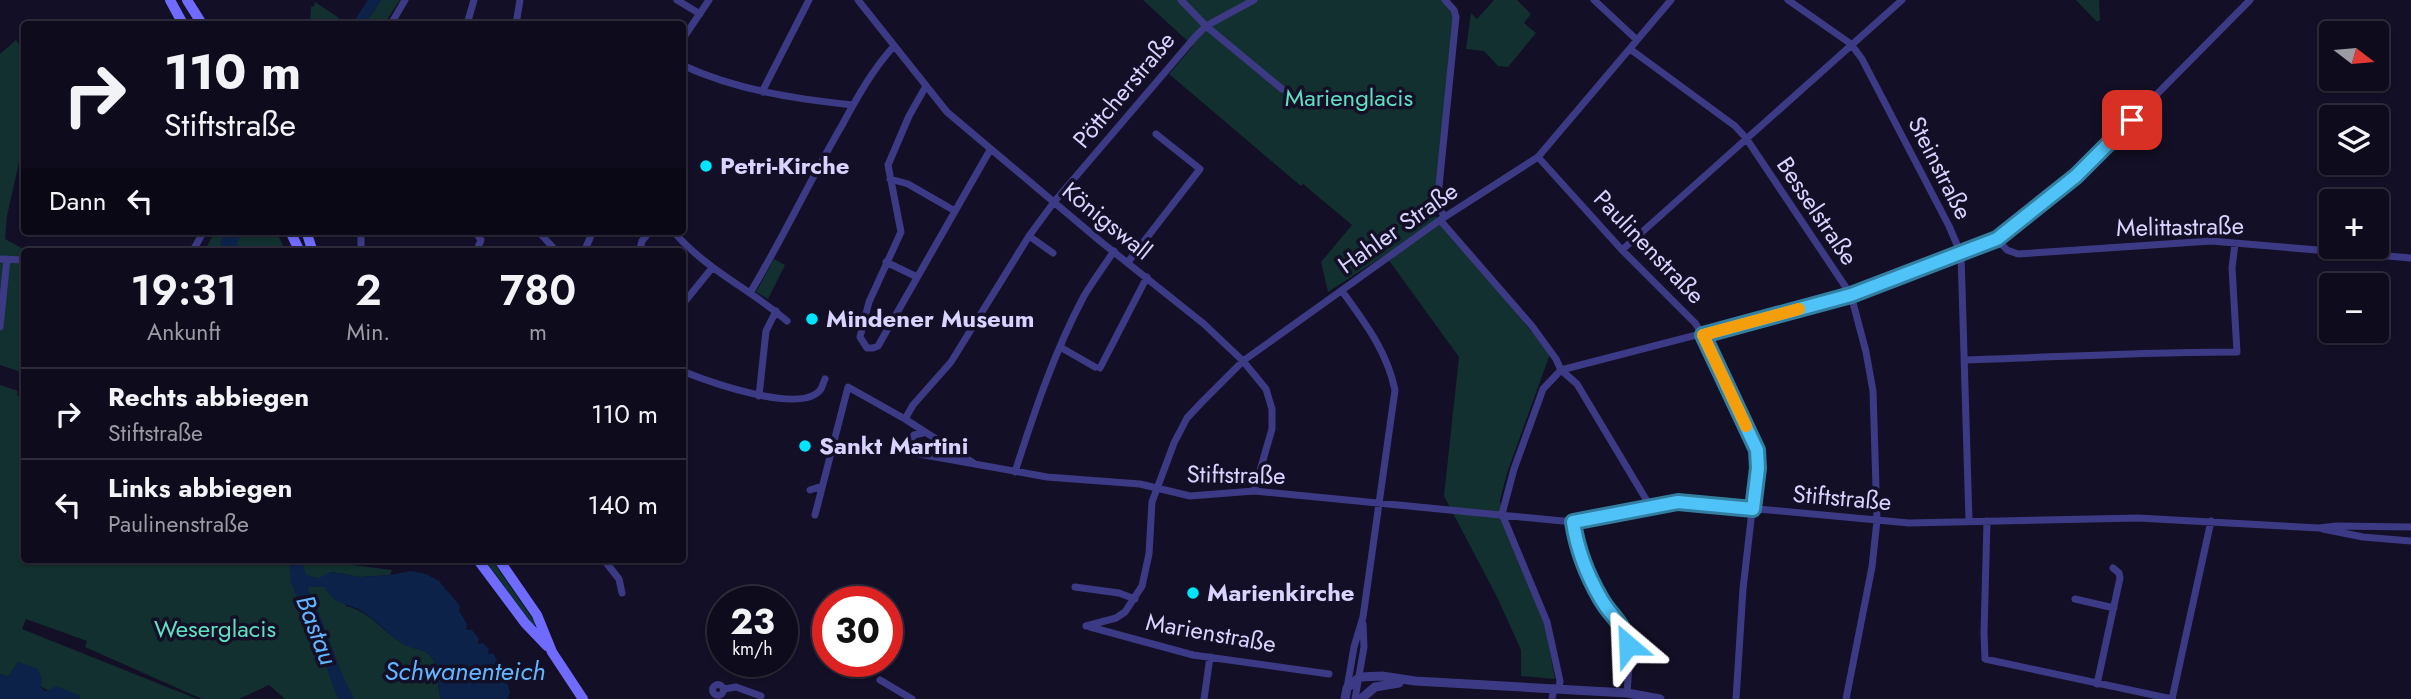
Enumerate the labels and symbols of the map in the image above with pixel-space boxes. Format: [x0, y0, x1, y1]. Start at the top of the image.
north arrow [2319, 21, 2389, 91]
street label: Pöttcherstraße [1064, 24, 1183, 156]
park label: Marienglacis [1285, 80, 1413, 115]
pin [2102, 90, 2162, 150]
street label: Steinstraße [1900, 110, 1981, 225]
place label: Petri-Kirche [720, 148, 850, 183]
street label: Besselstraße [1768, 149, 1867, 272]
marker: Petri-Kirche [698, 158, 714, 174]
street label: Königswall [1055, 173, 1160, 268]
street label: Hahler Straße [1331, 173, 1465, 282]
street label: Paulinenstraße [1586, 182, 1713, 312]
street label: Melittastraße [2116, 208, 2244, 245]
place label: Mindener Museum [826, 301, 1034, 336]
marker: Mindener Museum [804, 311, 820, 327]
place label: Sankt Martini [819, 428, 968, 463]
marker: Sankt Martini [797, 438, 813, 454]
street label: Stiftstraße [1186, 456, 1286, 493]
street label: Stiftstraße [1791, 476, 1893, 519]
place label: Marienkirche [1207, 575, 1355, 610]
marker: Marienkirche [1185, 585, 1201, 601]
speed limit sign: 30 [812, 586, 903, 677]
water label: Bastau [286, 589, 348, 671]
street label: Marienstraße [1143, 604, 1279, 661]
position arrow [1591, 608, 1665, 682]
park label: Weserglacis [154, 611, 276, 646]
water label: Schwanenteich [385, 652, 545, 690]

